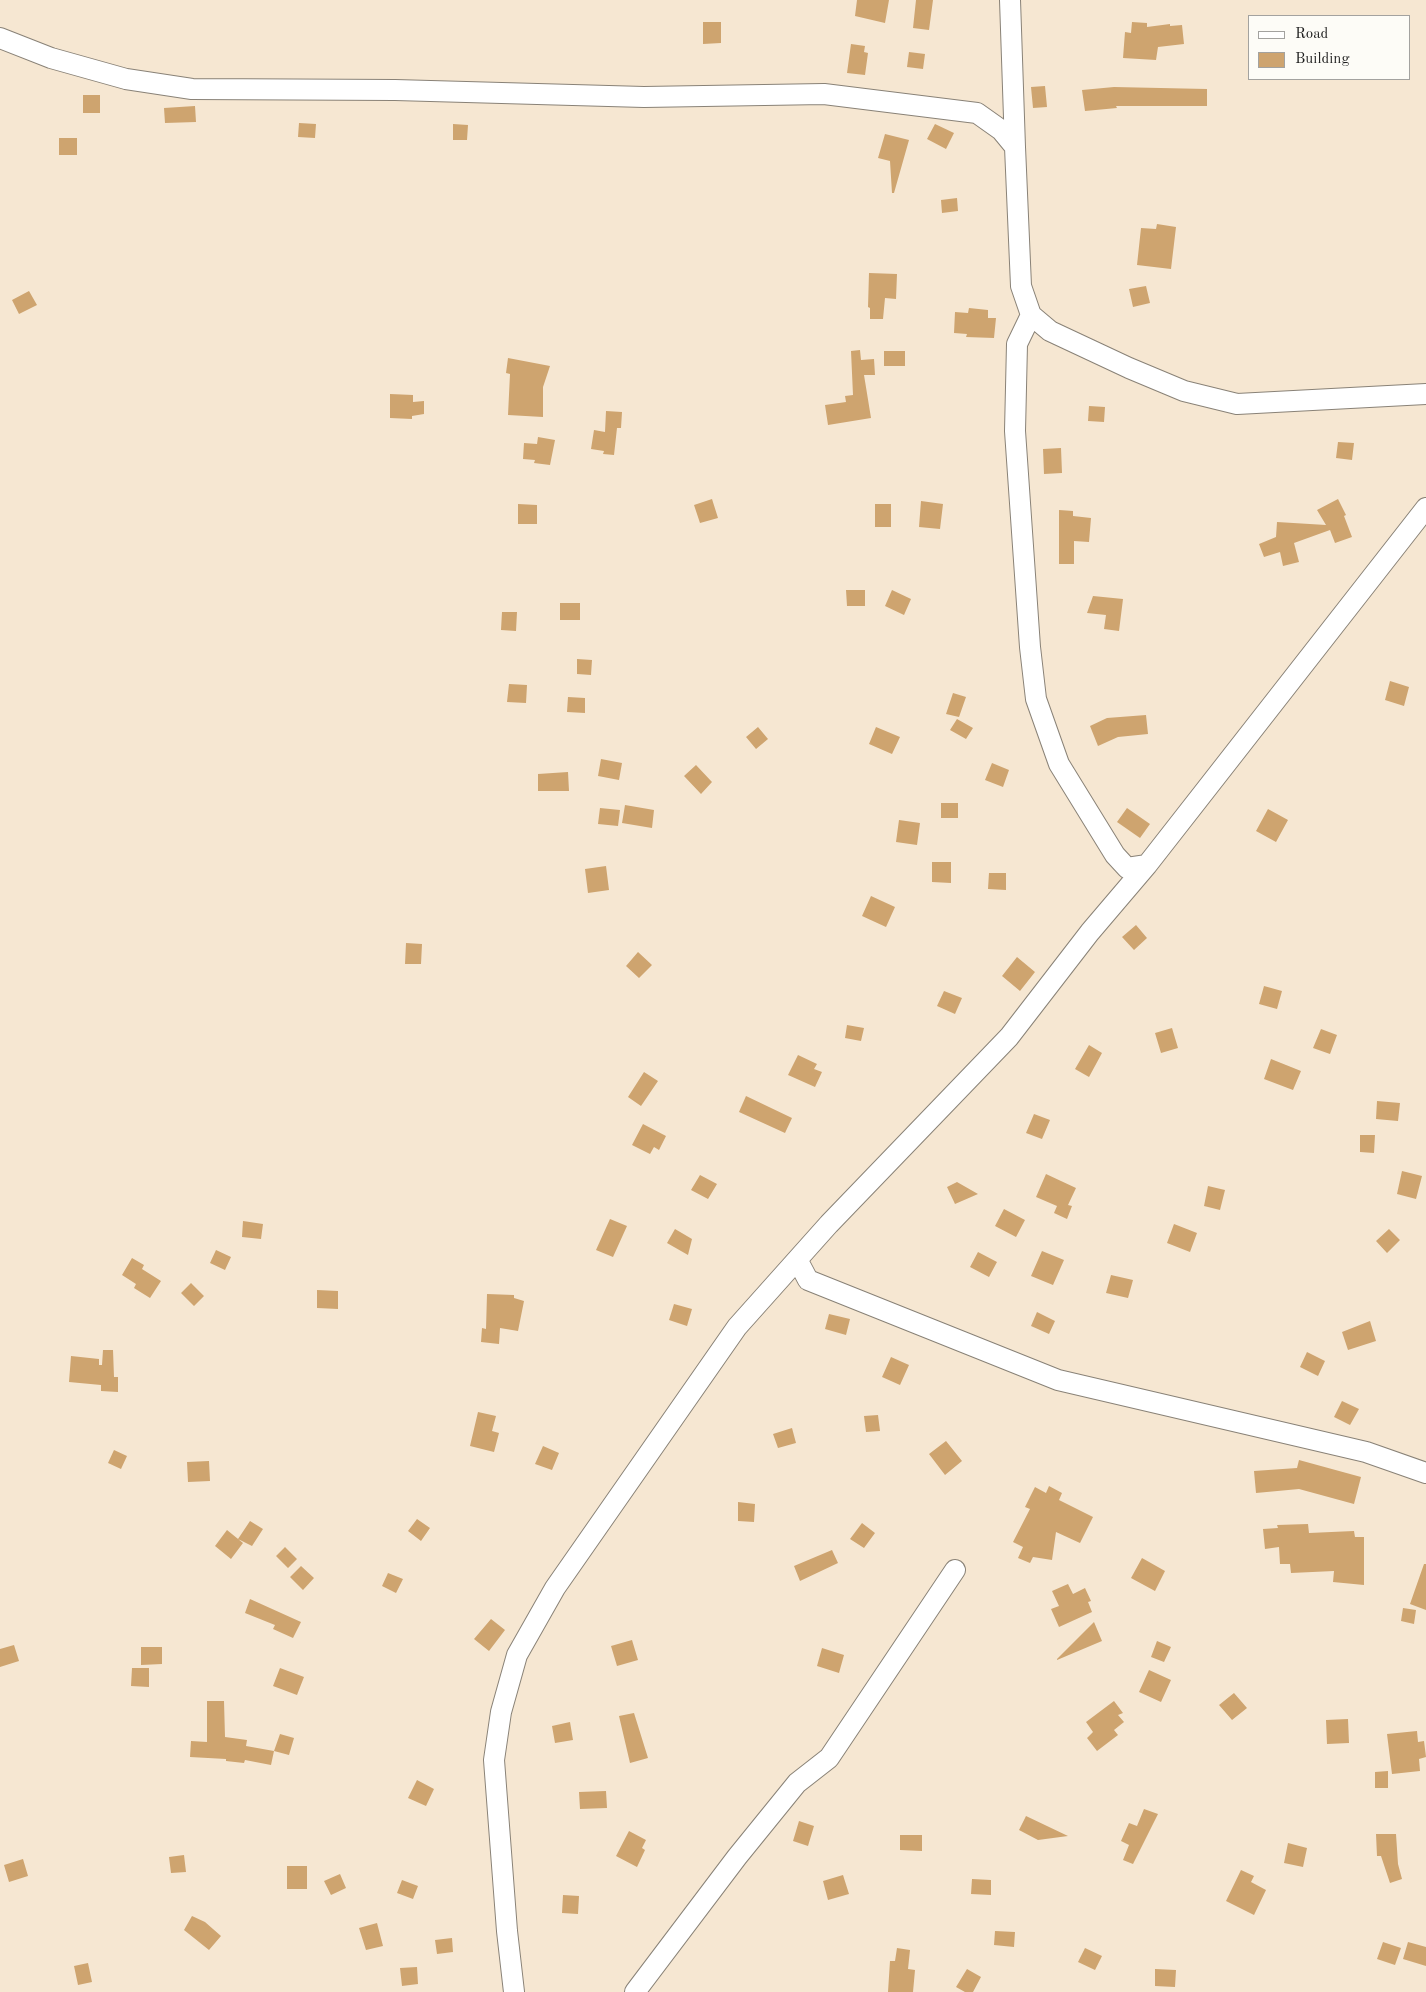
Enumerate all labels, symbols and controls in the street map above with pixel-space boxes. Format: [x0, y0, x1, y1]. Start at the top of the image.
legend [1248, 15, 1411, 80]
text: Road [1295, 27, 1328, 42]
text: Building [1295, 52, 1350, 67]

